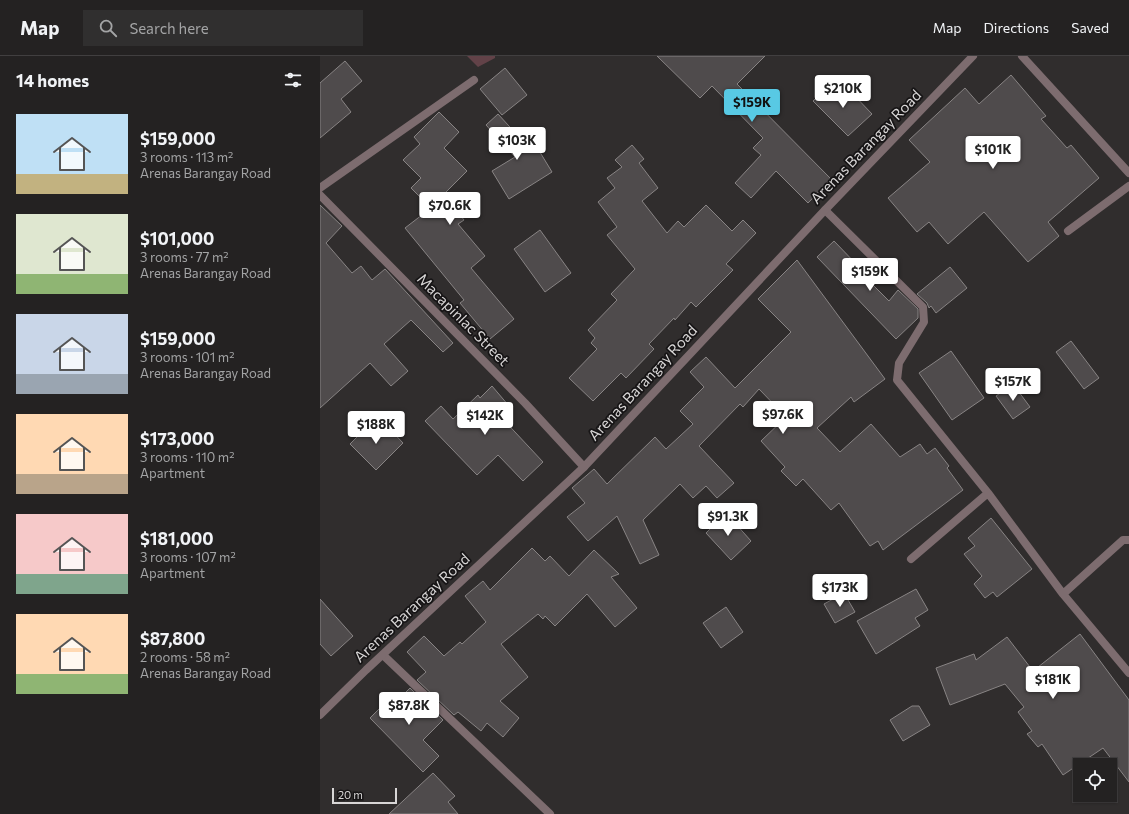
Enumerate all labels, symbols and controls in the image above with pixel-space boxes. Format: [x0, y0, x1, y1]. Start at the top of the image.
search box [83, 10, 363, 46]
text: Map [20, 16, 59, 39]
icon: search [97, 17, 119, 39]
text: Search here [129, 19, 209, 37]
text: Map [933, 19, 962, 36]
text: Directions [984, 19, 1049, 36]
text: Saved [1071, 19, 1109, 36]
icon: filters [282, 69, 304, 91]
text: 14 homes [16, 70, 89, 91]
pin: $210K [815, 75, 871, 109]
text: $210K [824, 80, 862, 96]
street label: Arenas Barangay Road [806, 86, 924, 207]
pin: $159K [724, 89, 780, 123]
text: $159K [733, 94, 771, 110]
pin: $103K [489, 127, 545, 161]
text: $159,000 [140, 128, 216, 149]
icon: home [48, 130, 96, 178]
text: $103K [498, 132, 536, 148]
pin: $101K [965, 136, 1021, 170]
text: $101K [975, 141, 1011, 157]
text: 3 rooms · 113 m² [140, 149, 233, 165]
text: Arenas Barangay Road [140, 165, 271, 181]
pin: $70.6K [417, 192, 483, 226]
text: $70.6K [428, 197, 472, 213]
text: $101,000 [140, 228, 214, 249]
icon: home [48, 230, 96, 278]
text: 3 rooms · 77 m² [140, 249, 229, 265]
pin: $159K [842, 258, 898, 292]
text: $159K [851, 263, 889, 279]
text: Arenas Barangay Road [140, 265, 271, 281]
street label: Macapinlac Street [414, 269, 514, 369]
street label: Arenas Barangay Road [584, 321, 700, 444]
text: $159,000 [140, 328, 216, 349]
icon: home [48, 330, 96, 378]
text: 3 rooms · 101 m² [140, 349, 234, 365]
text: Arenas Barangay Road [140, 365, 271, 381]
pin: $157K [985, 368, 1041, 402]
text: $157K [994, 373, 1032, 389]
pin: $97.6K [750, 401, 816, 435]
pin: $142K [457, 402, 513, 436]
text: $97.6K [762, 406, 804, 422]
text: $142K [466, 407, 504, 423]
pin: $188K [348, 411, 404, 445]
text: $188K [357, 416, 395, 432]
text: $173,000 [140, 428, 214, 449]
icon: home [48, 430, 96, 478]
text: 3 rooms · 110 m² [140, 449, 234, 465]
text: Apartment [140, 465, 205, 481]
pin: $91.3K [695, 503, 761, 537]
text: $91.3K [707, 508, 749, 524]
text: $181,000 [140, 528, 214, 549]
icon: home [48, 530, 96, 578]
text: 3 rooms · 107 m² [140, 549, 236, 565]
street label: Arenas Barangay Road [350, 549, 473, 665]
text: Apartment [140, 565, 205, 581]
pin: $173K [812, 574, 868, 608]
text: $173K [821, 579, 859, 595]
text: $87,800 [140, 628, 205, 649]
icon: home [48, 630, 96, 678]
text: 2 rooms · 58 m² [140, 649, 230, 665]
text: Arenas Barangay Road [140, 665, 271, 681]
pin: $181K [1025, 666, 1081, 700]
text: $181K [1035, 671, 1071, 687]
pin: $87.8K [376, 692, 442, 726]
text: $87.8K [388, 697, 430, 713]
map controls [1073, 758, 1117, 802]
button: locate [1073, 758, 1117, 802]
scale bar [332, 786, 397, 805]
text: 20 m [338, 788, 363, 801]

